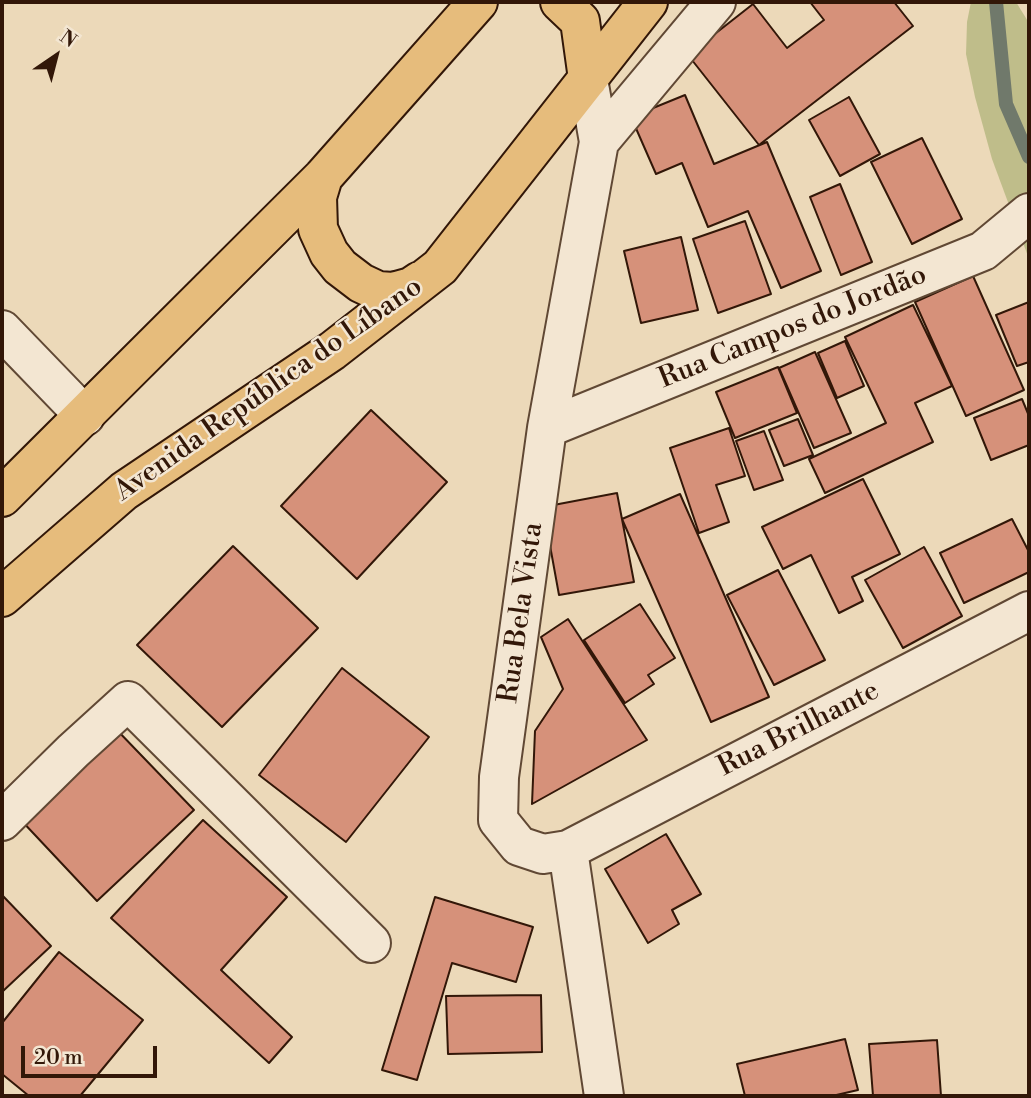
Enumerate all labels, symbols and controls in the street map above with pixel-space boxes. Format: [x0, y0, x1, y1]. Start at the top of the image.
north arrow [21, 21, 91, 91]
text: N [55, 25, 81, 53]
street label: Rua Campos do Jordão [654, 259, 932, 397]
street label: Avenida República do Líbano [109, 271, 429, 509]
street label: Rua Bela Vista [493, 521, 551, 705]
street label: Rua Brilhante [713, 675, 885, 785]
scale bar [24, 1032, 161, 1076]
text: 20 m [34, 1045, 83, 1071]

